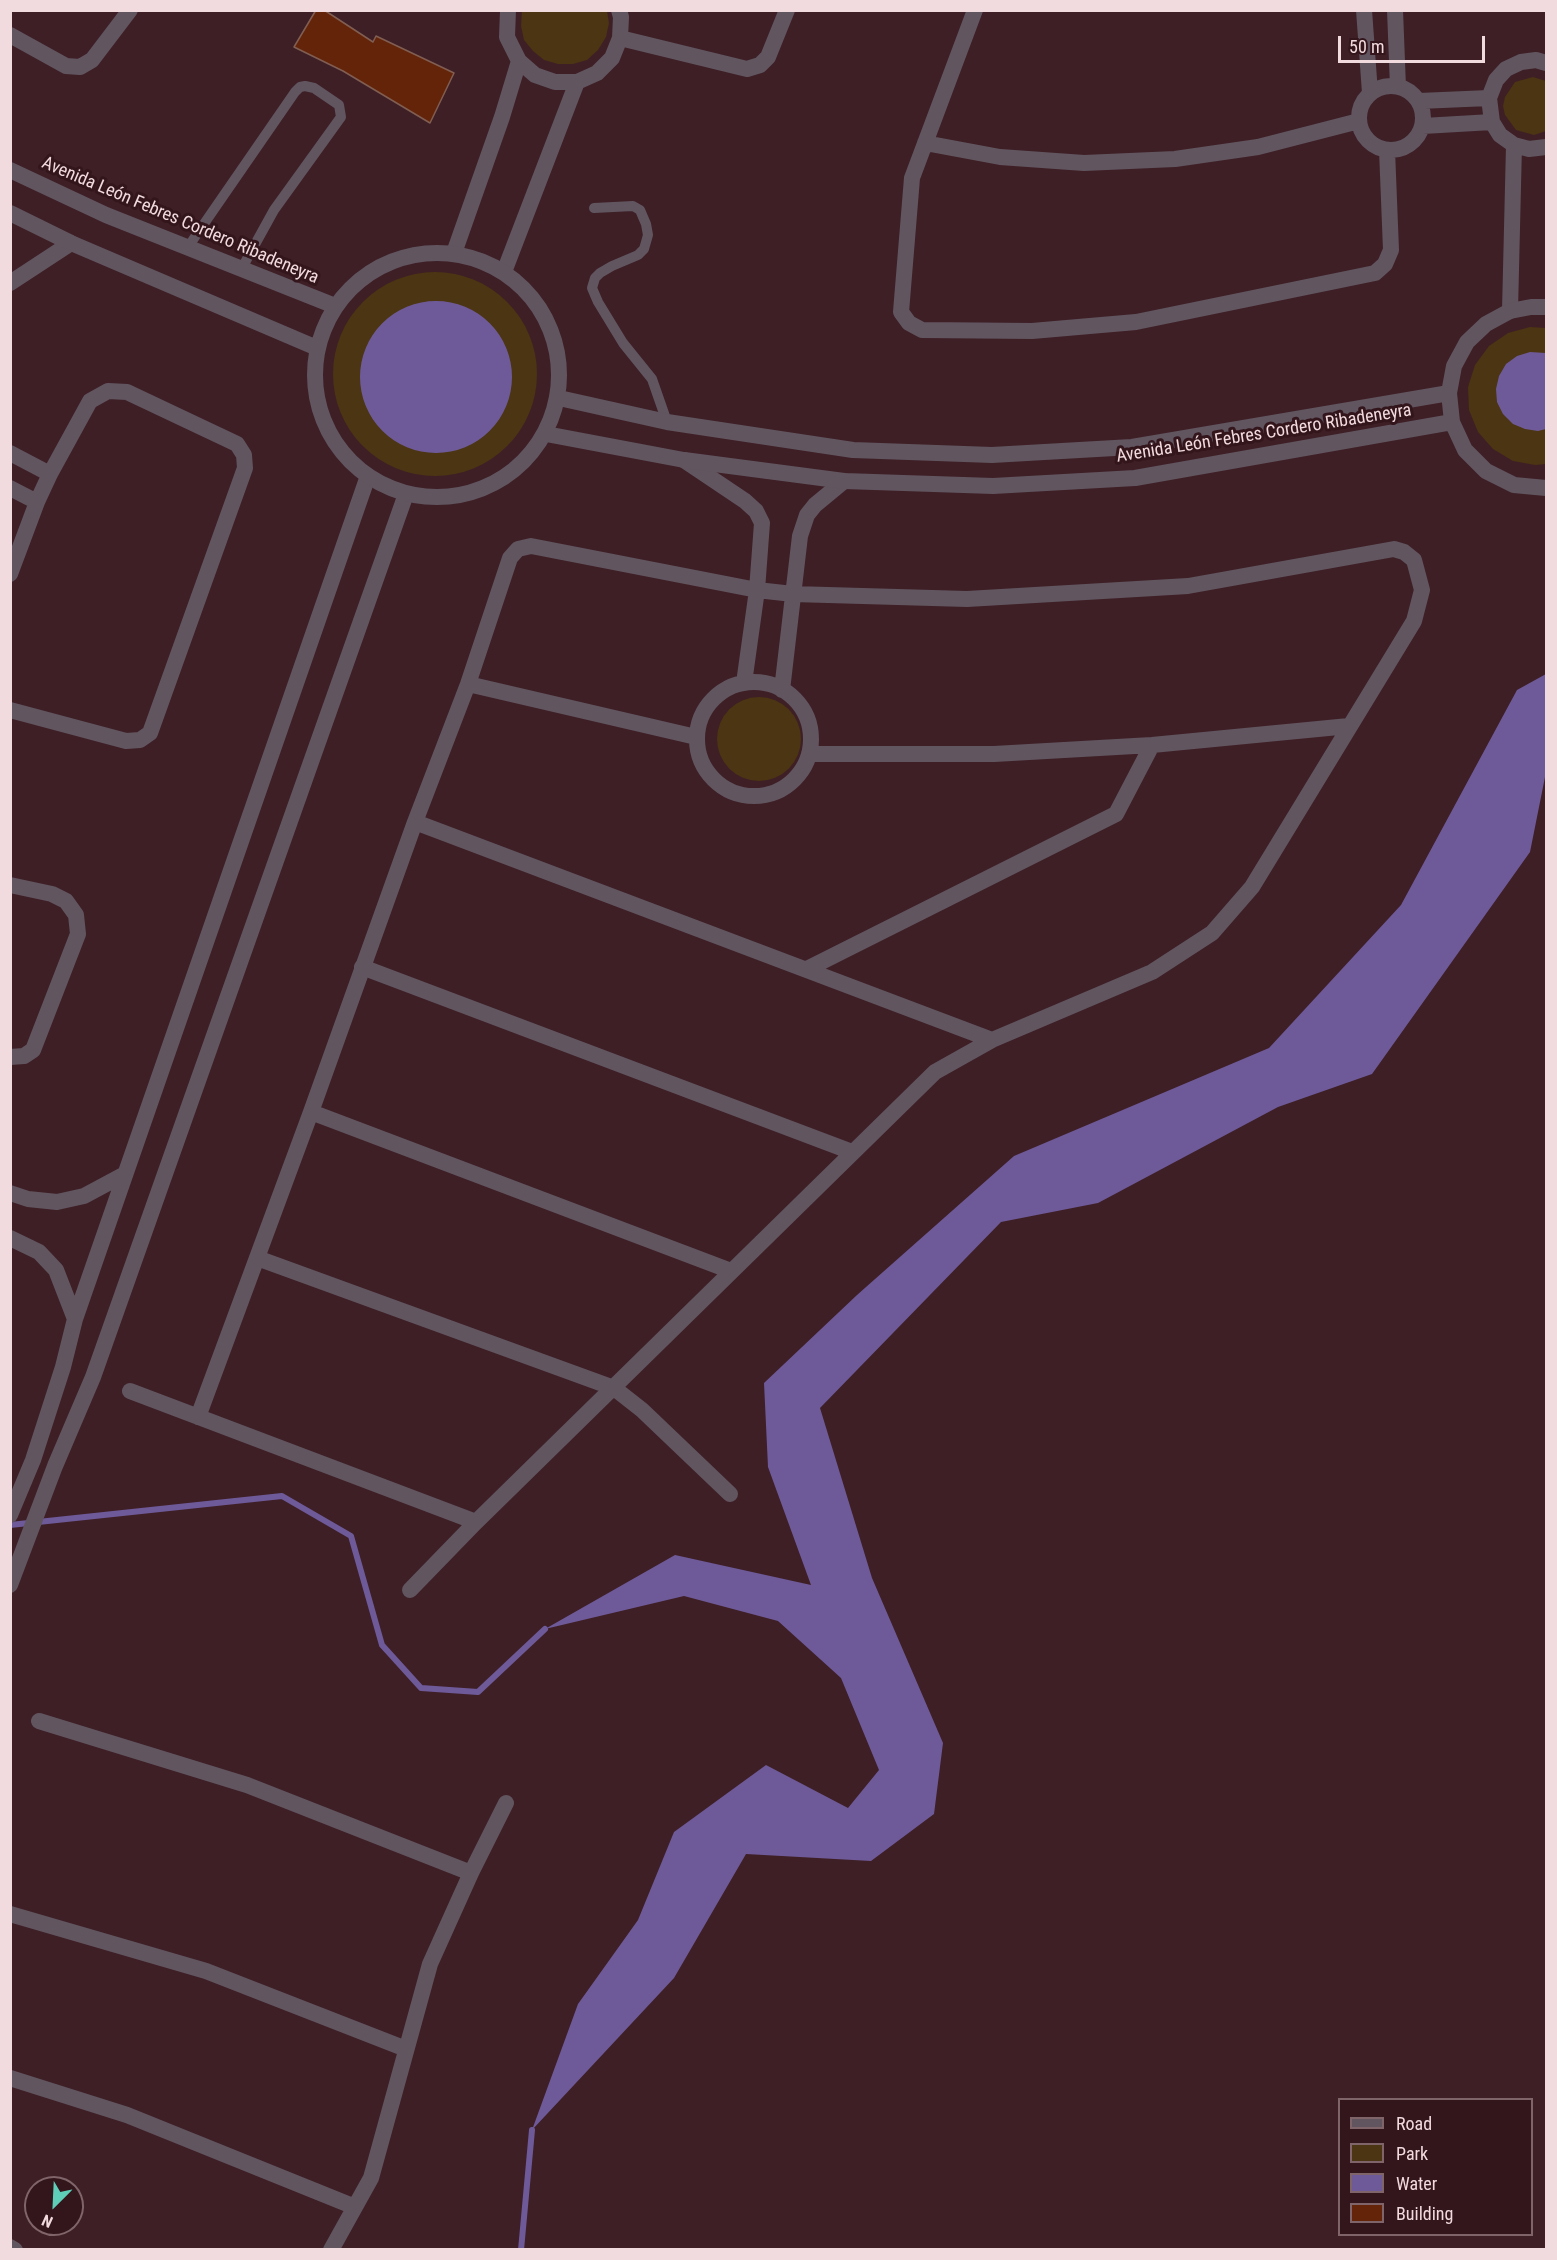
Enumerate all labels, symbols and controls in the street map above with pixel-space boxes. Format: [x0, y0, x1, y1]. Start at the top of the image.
scale bar [1341, 24, 1488, 62]
text: 50 m [1349, 36, 1384, 57]
street label: Avenida León Febres Cordero Ribadeneyra [38, 153, 322, 289]
street label: Avenida León Febres Cordero Ribadeneyra [1115, 400, 1413, 468]
legend [1338, 2098, 1533, 2236]
text: Road [1396, 2113, 1432, 2134]
text: Park [1396, 2143, 1428, 2164]
text: Water [1396, 2173, 1437, 2194]
north arrow [24, 2176, 84, 2236]
text: Building [1396, 2203, 1453, 2224]
text: N [39, 2210, 56, 2232]

